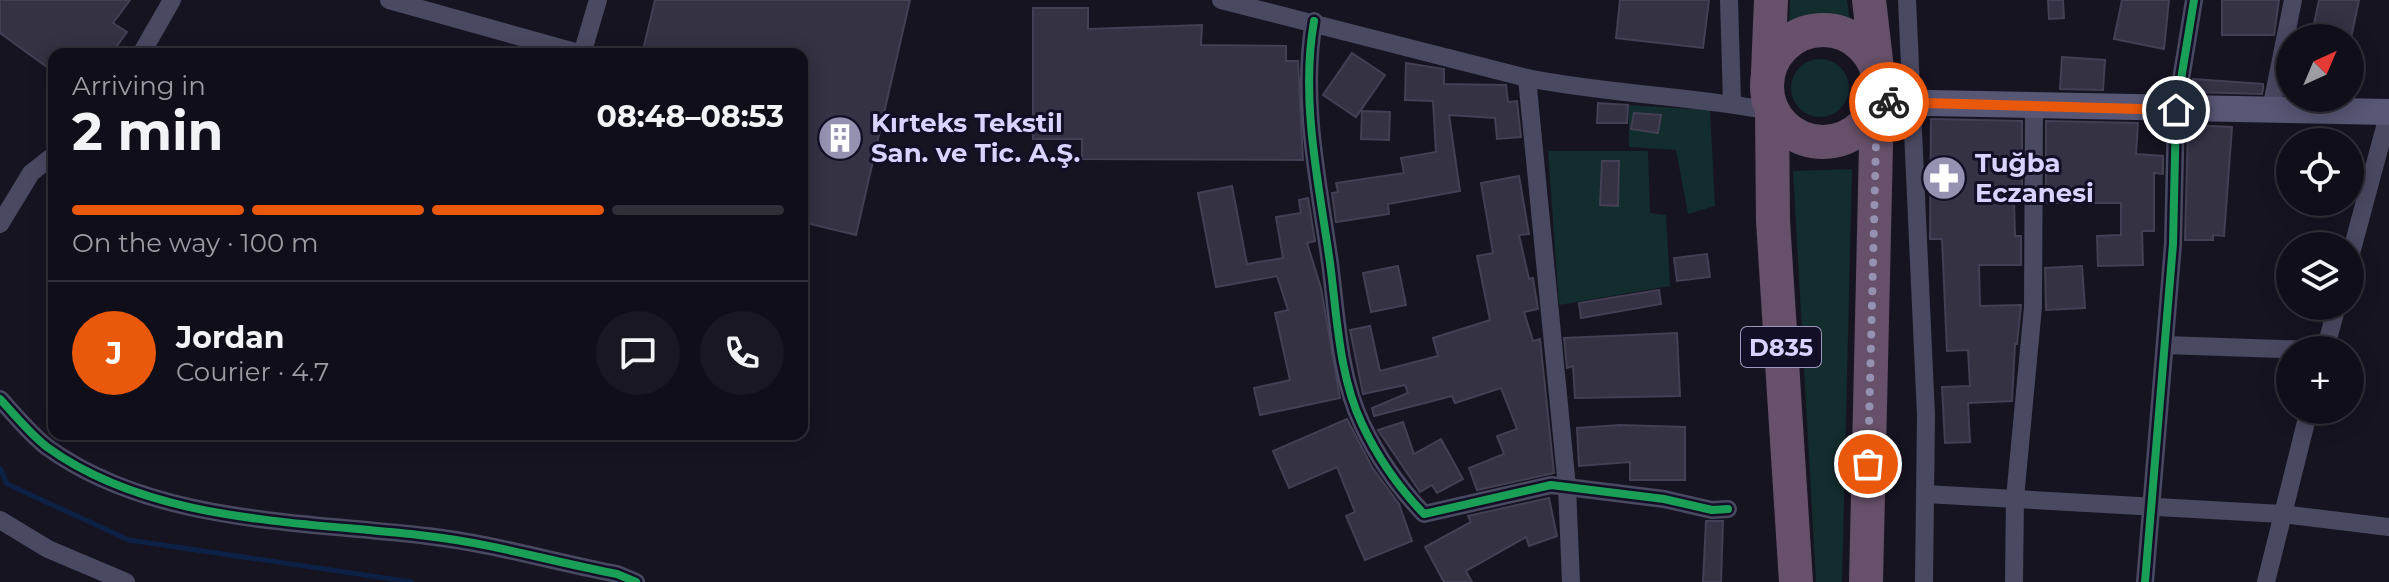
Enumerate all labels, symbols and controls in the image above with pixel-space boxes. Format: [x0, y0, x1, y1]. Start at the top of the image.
north arrow [2276, 24, 2364, 112]
map controls [2276, 24, 2364, 424]
courier [1849, 62, 1929, 142]
text: Arriving in [72, 70, 206, 102]
pin [2142, 76, 2210, 144]
icon: bike [1867, 80, 1911, 124]
icon: home [2154, 88, 2198, 132]
text: 08:48–08:53 [597, 98, 784, 135]
text: 2 min [72, 100, 224, 163]
place label: Kırteks Tekstil San. ve Tic. A.Ş. [871, 107, 1080, 169]
building icon: Kırteks Tekstil San. ve Tic. A.Ş. [816, 114, 864, 162]
button: locate [2276, 128, 2364, 216]
place label: Tuğba Eczanesi [1975, 147, 2094, 209]
pharmacy icon: Tuğba Eczanesi [1920, 154, 1968, 202]
text: On the way · 100 m [72, 227, 319, 259]
button: layers [2276, 232, 2364, 320]
button: chat [596, 311, 680, 395]
button: phone [700, 311, 784, 395]
text: Jordan [176, 319, 285, 356]
road number: D835 [1741, 327, 1821, 367]
text: J [106, 335, 122, 372]
button: + [2276, 336, 2364, 424]
text: Courier · 4.7 [176, 356, 329, 388]
pin [1834, 430, 1902, 498]
icon: bag [1846, 442, 1890, 486]

